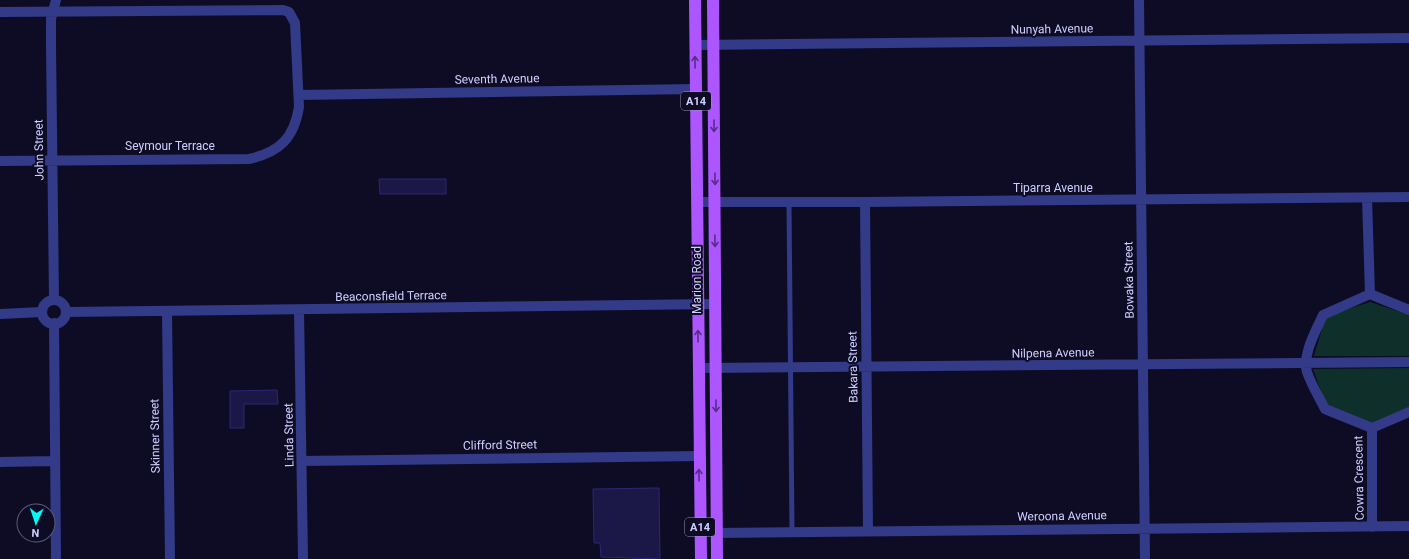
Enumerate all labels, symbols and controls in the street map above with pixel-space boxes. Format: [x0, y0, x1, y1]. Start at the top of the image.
street label: Nunyah Avenue [1011, 21, 1093, 37]
one-way arrow [692, 56, 699, 69]
street label: Seventh Avenue [454, 71, 540, 87]
road number: A14 [681, 92, 711, 110]
street label: John Street [31, 119, 47, 181]
one-way arrow [710, 119, 718, 132]
street label: Seymour Terrace [125, 139, 215, 153]
one-way arrow [711, 172, 719, 185]
street label: Tiparra Avenue [1013, 181, 1093, 195]
one-way arrow [711, 234, 719, 247]
street label: Bowaka Street [1121, 241, 1137, 319]
street label: Marion Road [690, 246, 704, 314]
street label: Beaconsfield Terrace [335, 288, 447, 304]
one-way arrow [694, 330, 702, 343]
street label: Bakara Street [845, 331, 861, 403]
street label: Nilpena Avenue [1011, 345, 1095, 361]
street label: Skinner Street [147, 399, 163, 473]
one-way arrow [712, 399, 720, 412]
street label: Linda Street [281, 403, 297, 467]
street label: Cowra Crescent [1351, 436, 1367, 520]
street label: Clifford Street [463, 437, 537, 453]
one-way arrow [695, 469, 703, 482]
north arrow [16, 503, 56, 543]
street label: Weroona Avenue [1017, 508, 1107, 524]
road number: A14 [685, 518, 715, 536]
text: N [31, 526, 40, 539]

